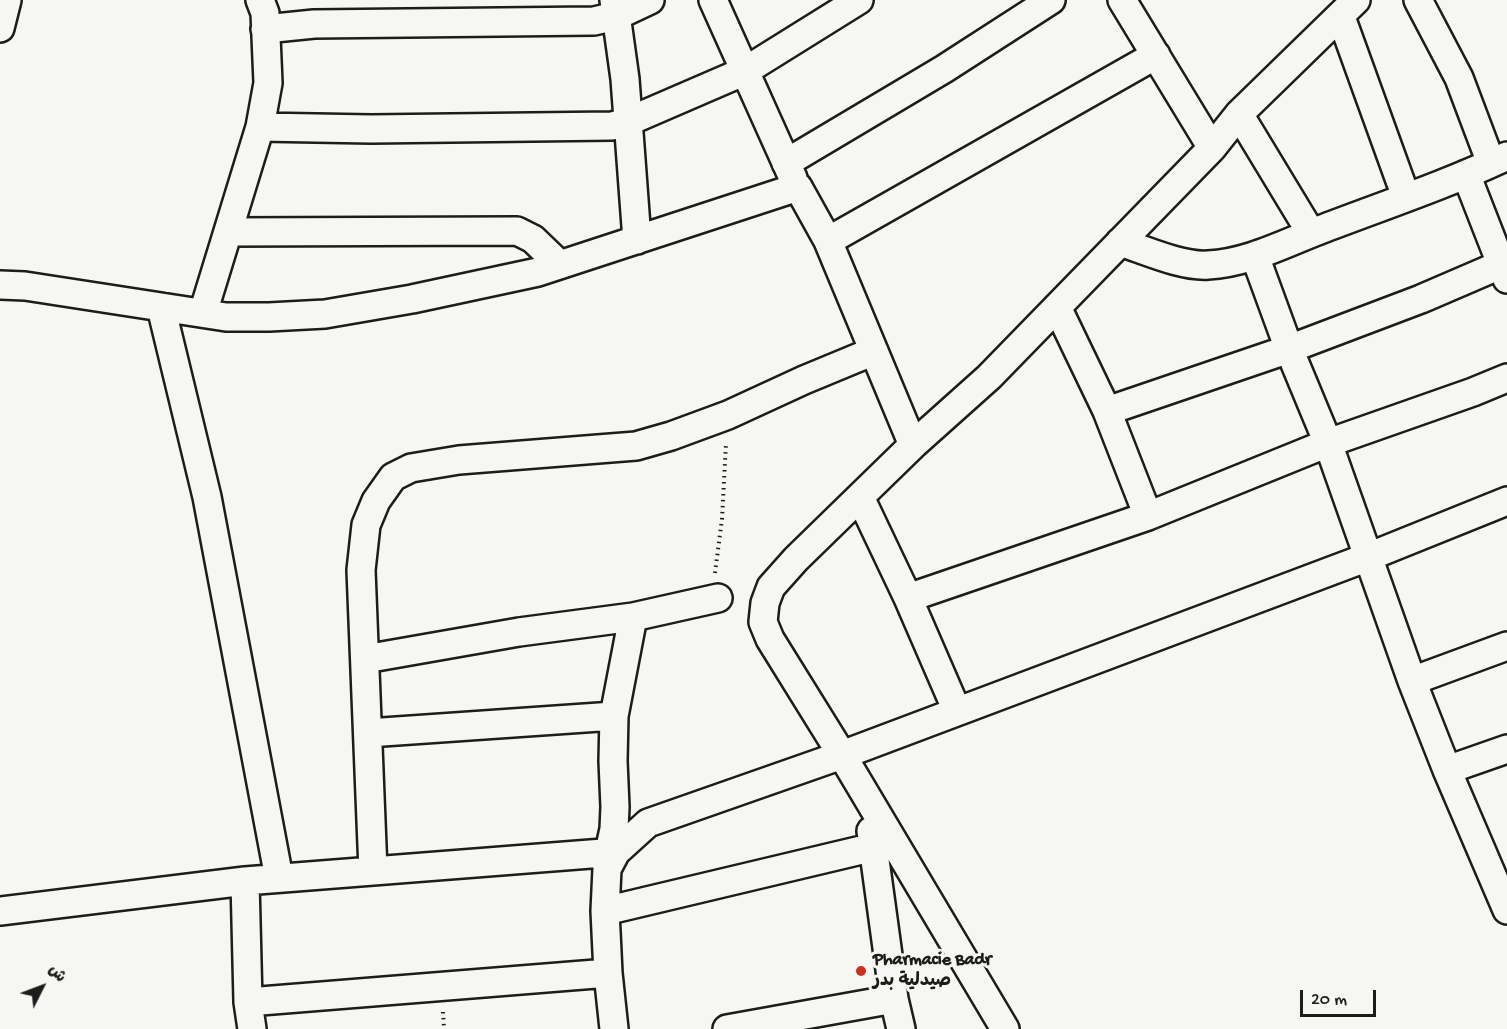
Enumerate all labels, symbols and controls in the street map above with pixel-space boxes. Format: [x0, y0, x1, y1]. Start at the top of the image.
place label: Pharmacie Badr صيدلية بدر [873, 950, 991, 992]
north arrow [12, 957, 72, 1017]
text: ش [43, 962, 69, 988]
marker: Pharmacie Badr صيدلية بدر [854, 964, 868, 978]
scale bar [1303, 978, 1380, 1016]
text: 20 m [1311, 990, 1347, 1011]

